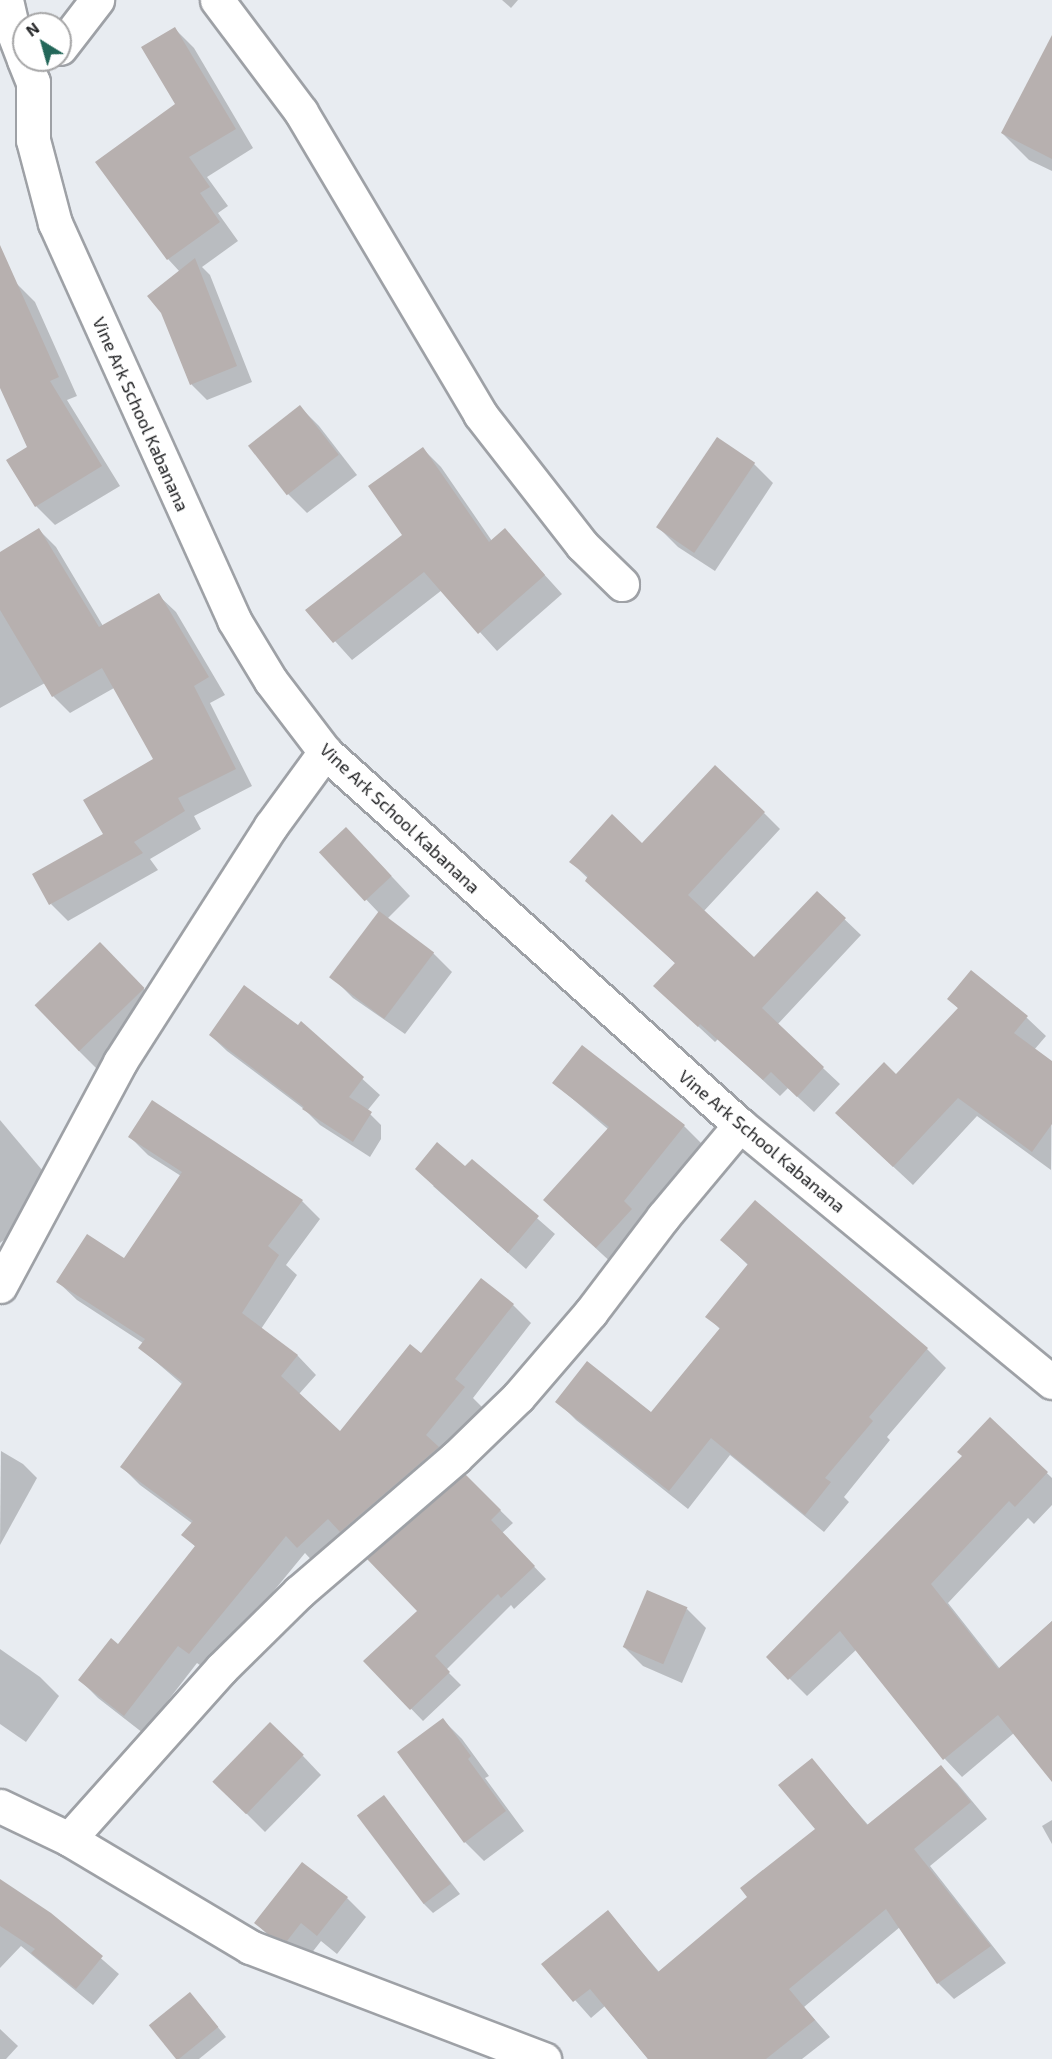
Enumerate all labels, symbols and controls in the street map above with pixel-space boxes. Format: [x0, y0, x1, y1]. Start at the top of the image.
north arrow [12, 12, 72, 72]
text: N [22, 18, 42, 40]
street label: Vine Ark School Kabanana [88, 313, 194, 515]
street label: Vine Ark School Kabanana [315, 738, 485, 898]
street label: Vine Ark School Kabanana [674, 1065, 850, 1217]

